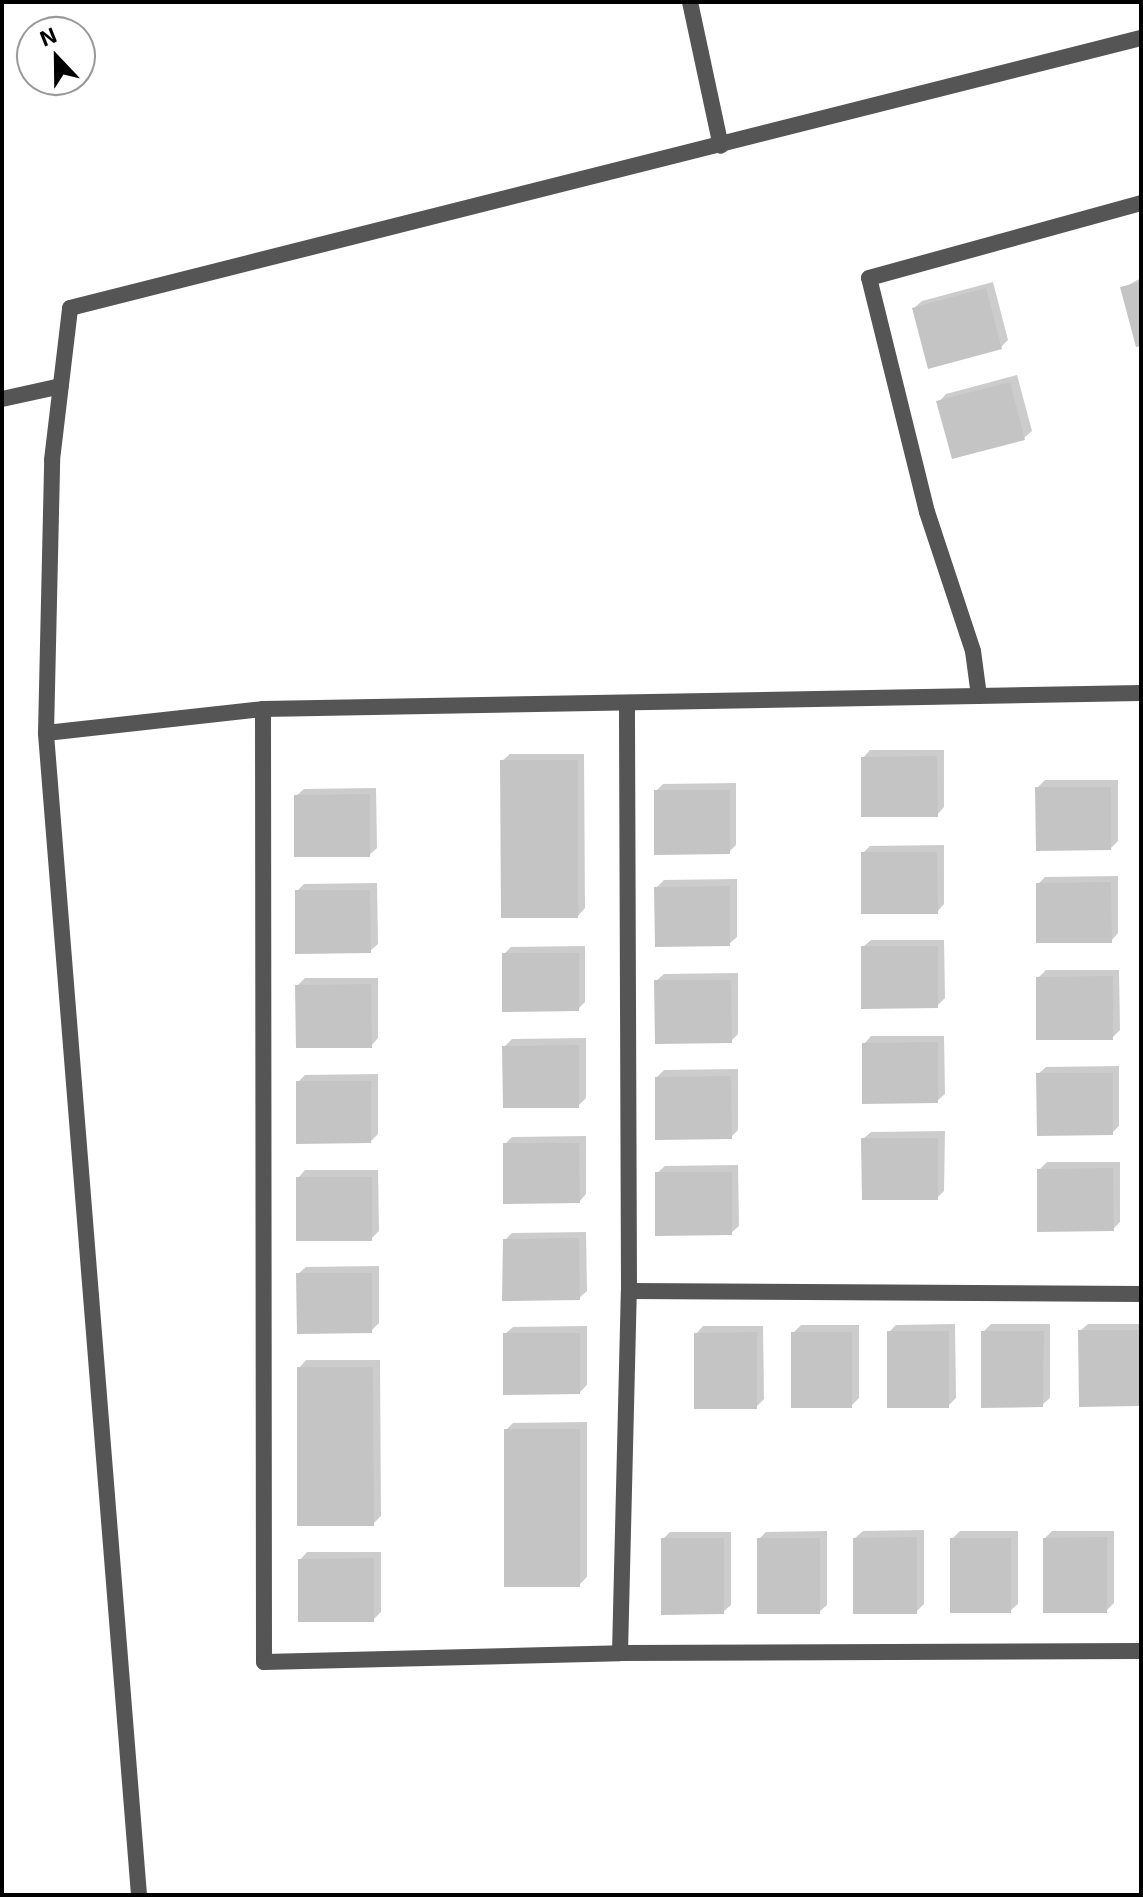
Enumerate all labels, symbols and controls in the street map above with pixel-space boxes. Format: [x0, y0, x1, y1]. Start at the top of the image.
north arrow [16, 16, 96, 96]
text: N [36, 21, 60, 51]

